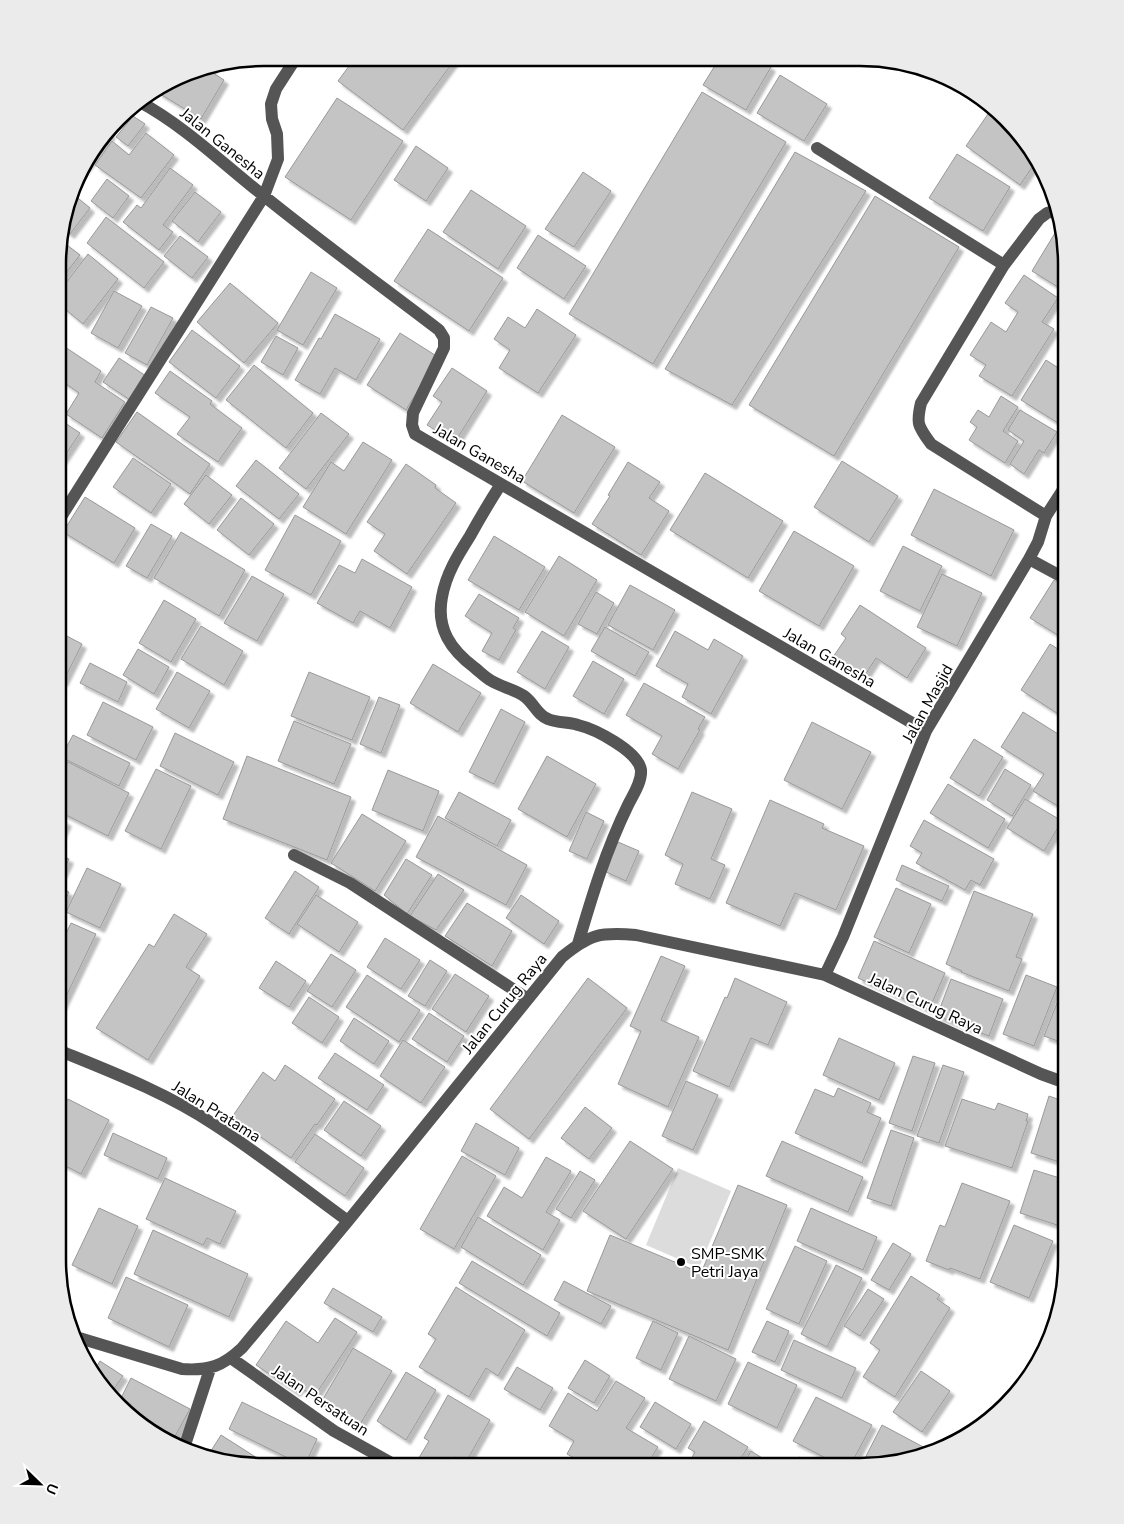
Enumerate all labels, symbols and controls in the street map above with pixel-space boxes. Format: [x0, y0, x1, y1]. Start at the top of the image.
street label: Jalan Ganesha [175, 102, 269, 185]
street label: Jalan Ganesha [429, 418, 530, 489]
street label: Jalan Ganesha [779, 622, 880, 693]
street label: Jalan Masjid [897, 660, 959, 748]
street label: Jalan Curug Raya [457, 949, 552, 1059]
street label: Jalan Curug Raya [864, 967, 986, 1040]
street label: Jalan Pratama [167, 1075, 265, 1148]
place label: SMP-SMK Petri Jaya [691, 1243, 765, 1283]
marker: SMP-SMK Petri Jaya [675, 1256, 687, 1268]
street label: Jalan Persatuan [267, 1360, 373, 1441]
north arrow [15, 1459, 65, 1509]
text: U [41, 1480, 62, 1497]

